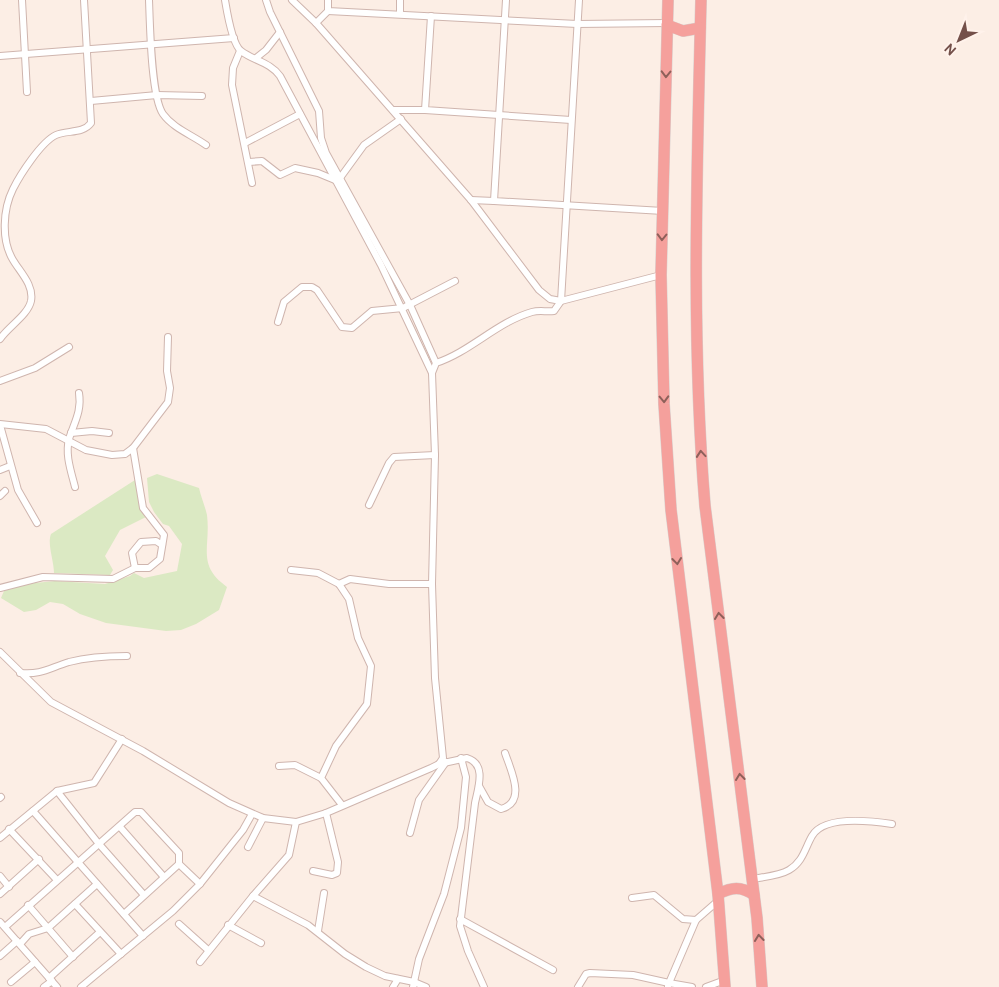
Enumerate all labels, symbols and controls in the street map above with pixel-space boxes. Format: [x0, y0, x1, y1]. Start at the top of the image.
north arrow [934, 15, 984, 65]
text: N [942, 39, 961, 58]
one-way arrow [661, 70, 671, 78]
one-way arrow [657, 233, 667, 241]
one-way arrow [658, 395, 669, 403]
one-way arrow [696, 450, 707, 458]
one-way arrow [671, 557, 682, 565]
one-way arrow [714, 612, 725, 620]
one-way arrow [735, 773, 746, 781]
one-way arrow [754, 934, 765, 942]

